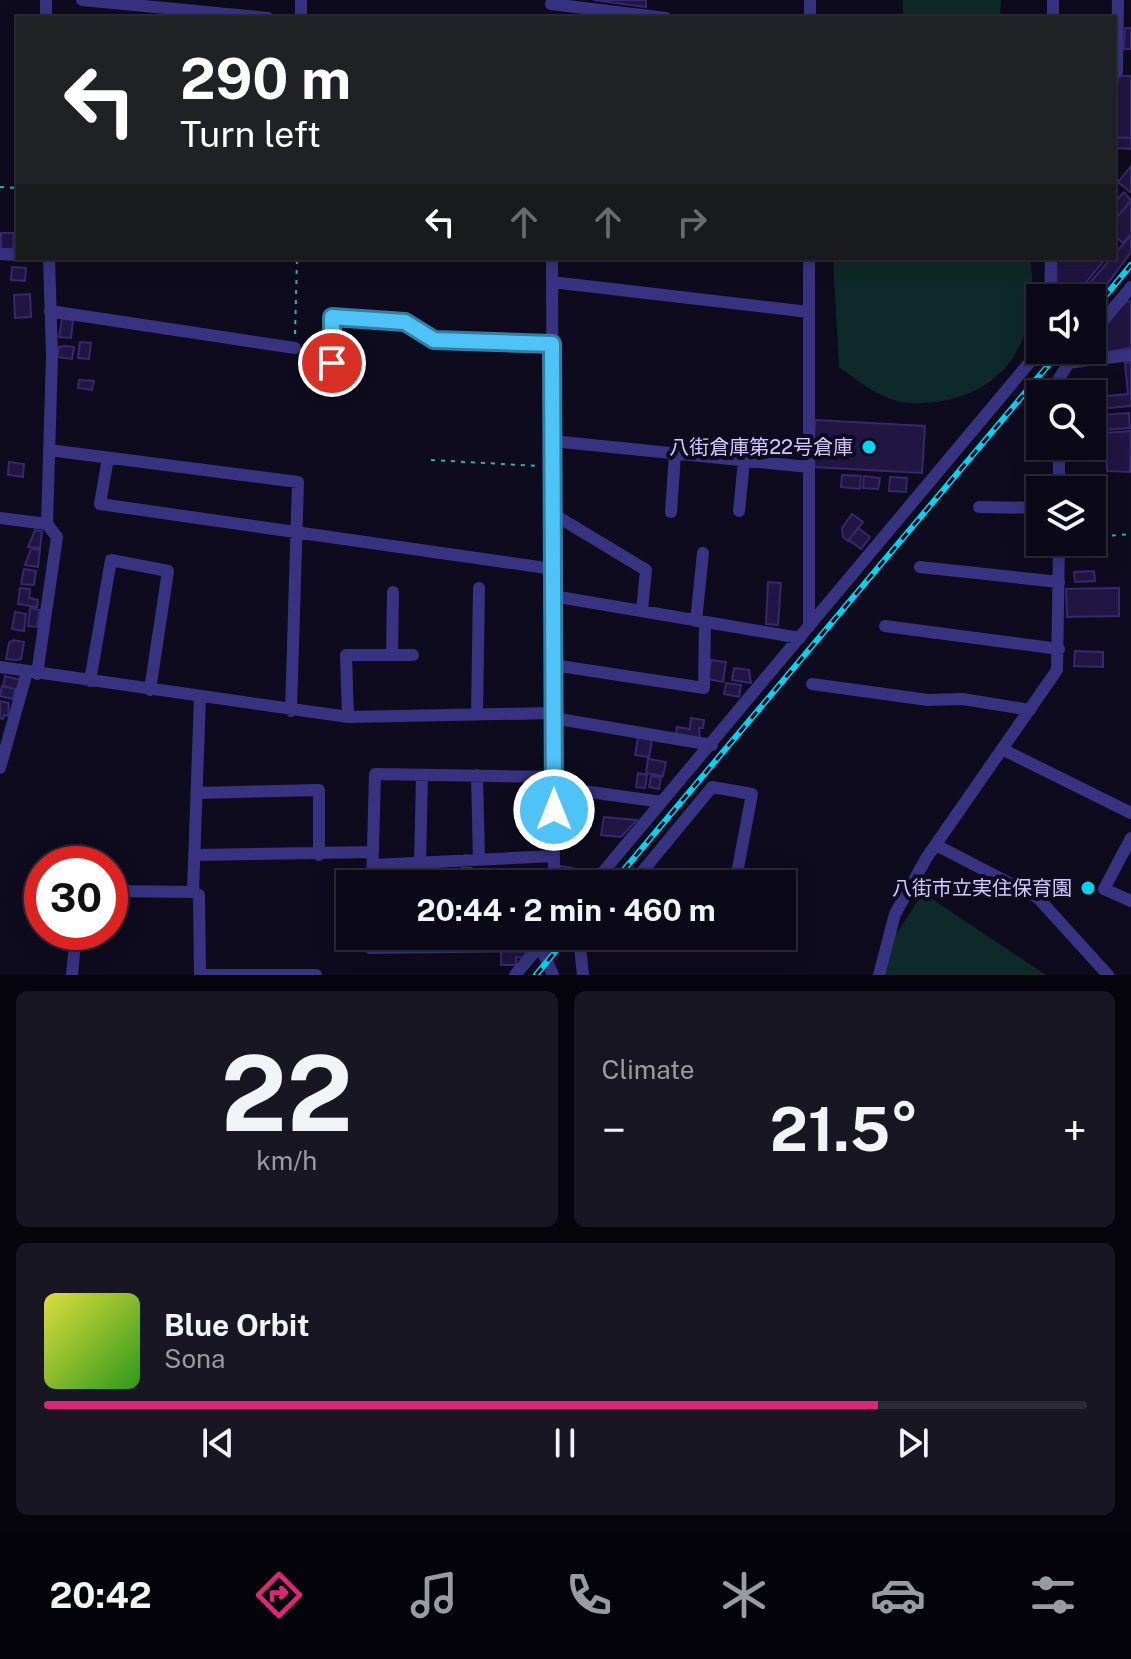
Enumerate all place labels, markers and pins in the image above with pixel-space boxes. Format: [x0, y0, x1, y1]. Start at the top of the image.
pin [298, 329, 366, 397]
place label: 八街倉庫第22号倉庫 [669, 435, 853, 459]
marker: 八街倉庫第22号倉庫 [860, 438, 878, 456]
place label: 八街市立実住保育園 [892, 876, 1072, 900]
marker: 八街市立実住保育園 [1079, 879, 1097, 897]

